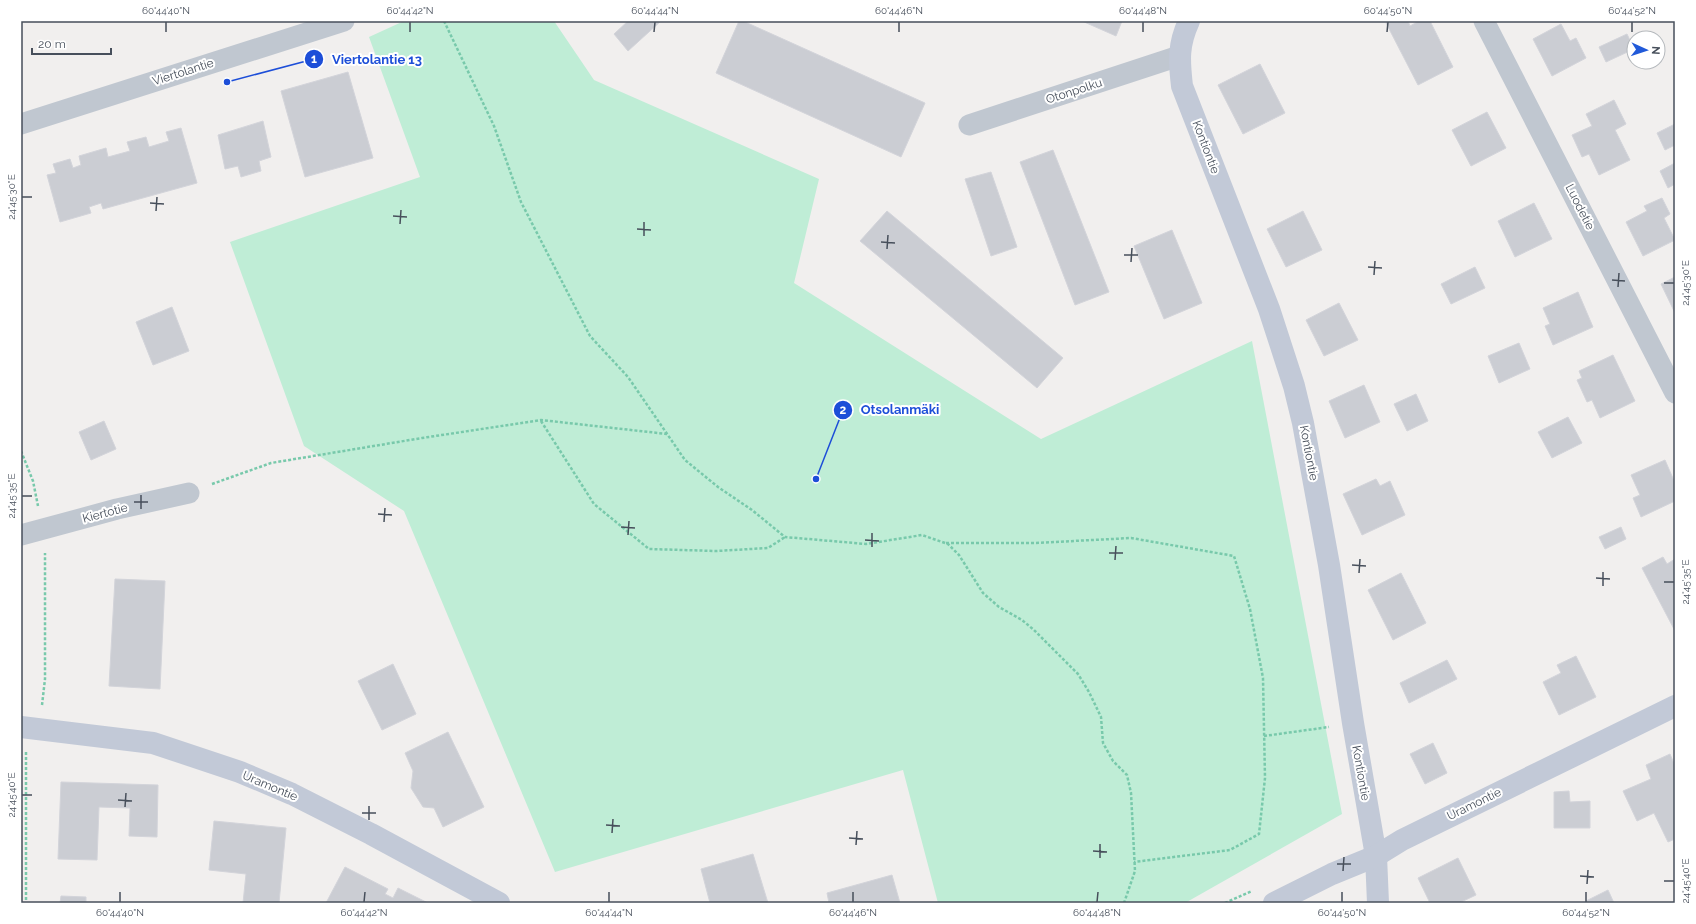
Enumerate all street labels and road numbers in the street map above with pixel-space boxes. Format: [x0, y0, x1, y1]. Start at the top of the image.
street label: Viertolantie [151, 56, 215, 88]
street label: Otonpolku [1044, 75, 1104, 107]
street label: Kontiontie [1189, 118, 1223, 176]
street label: Luodetie [1563, 182, 1597, 232]
street label: Kontiontie [1297, 424, 1321, 482]
street label: Kiertotie [81, 500, 129, 526]
street label: Kontiontie [1349, 744, 1373, 802]
street label: Uramontie [240, 768, 300, 804]
street label: Uramontie [1445, 785, 1503, 823]

